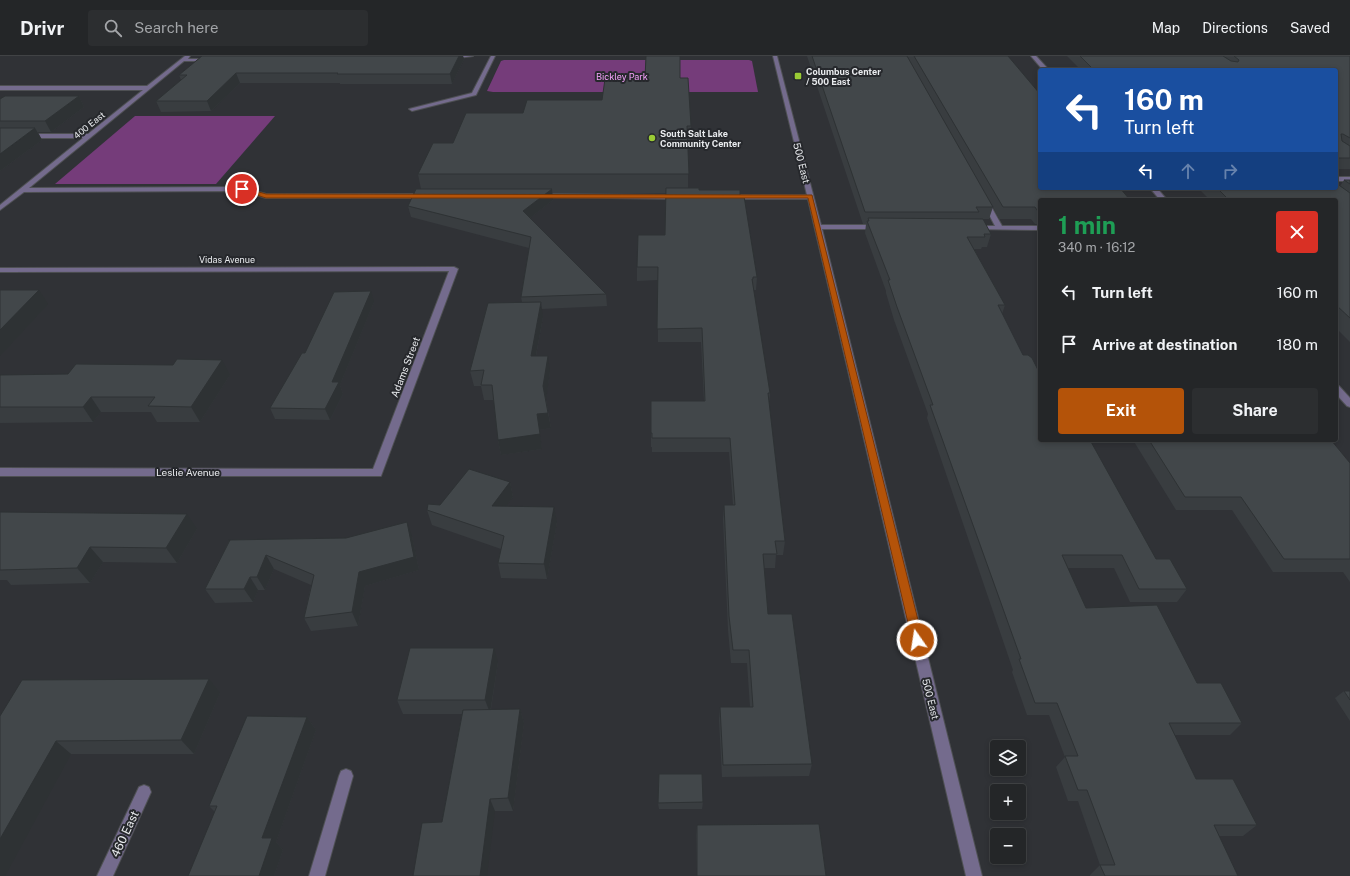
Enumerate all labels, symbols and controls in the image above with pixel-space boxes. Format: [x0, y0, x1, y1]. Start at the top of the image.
search box [88, 10, 368, 46]
text: Drivr [20, 17, 64, 39]
icon: search [102, 17, 124, 39]
text: Search here [134, 19, 219, 36]
text: Map [1152, 20, 1180, 36]
text: Directions [1202, 20, 1268, 36]
text: Saved [1290, 20, 1330, 36]
place label: Columbus Center / 500 East [806, 66, 881, 87]
park label: Bickley Park [596, 71, 648, 82]
marker: Columbus Center / 500 East [793, 71, 803, 81]
text: 160 m [1124, 83, 1204, 116]
icon: left [1058, 84, 1110, 136]
street label: 400 East [71, 109, 107, 141]
text: Turn left [1124, 117, 1194, 138]
place label: South Salt Lake Community Center [660, 128, 741, 149]
marker: South Salt Lake Community Center [647, 133, 657, 143]
street label: 500 East [791, 141, 813, 185]
icon: left [1135, 160, 1157, 182]
icon: ahead [1177, 160, 1199, 182]
icon: right [1219, 160, 1241, 182]
pin [225, 172, 259, 206]
icon: arrive [231, 178, 253, 200]
text: 1 min [1058, 211, 1116, 239]
button: close [1276, 211, 1318, 253]
text: 340 m · 16:12 [1058, 240, 1135, 255]
street label: Vidas Avenue [199, 254, 255, 265]
icon: left [1058, 281, 1080, 303]
text: Turn left [1092, 284, 1153, 301]
text: 160 m [1277, 284, 1318, 301]
icon: arrive [1058, 333, 1080, 355]
street label: Adams Street [388, 335, 422, 399]
text: Arrive at destination [1092, 336, 1237, 353]
text: 180 m [1276, 336, 1318, 353]
button: Exit [1058, 388, 1184, 434]
button: Share [1192, 388, 1318, 434]
street label: Leslie Avenue [156, 466, 220, 478]
position arrow [896, 619, 938, 661]
street label: 500 East [920, 677, 942, 721]
map controls [990, 740, 1026, 864]
button: layers [990, 740, 1026, 776]
button: + [990, 784, 1026, 820]
street label: 460 East [108, 808, 142, 860]
button: − [990, 828, 1026, 864]

